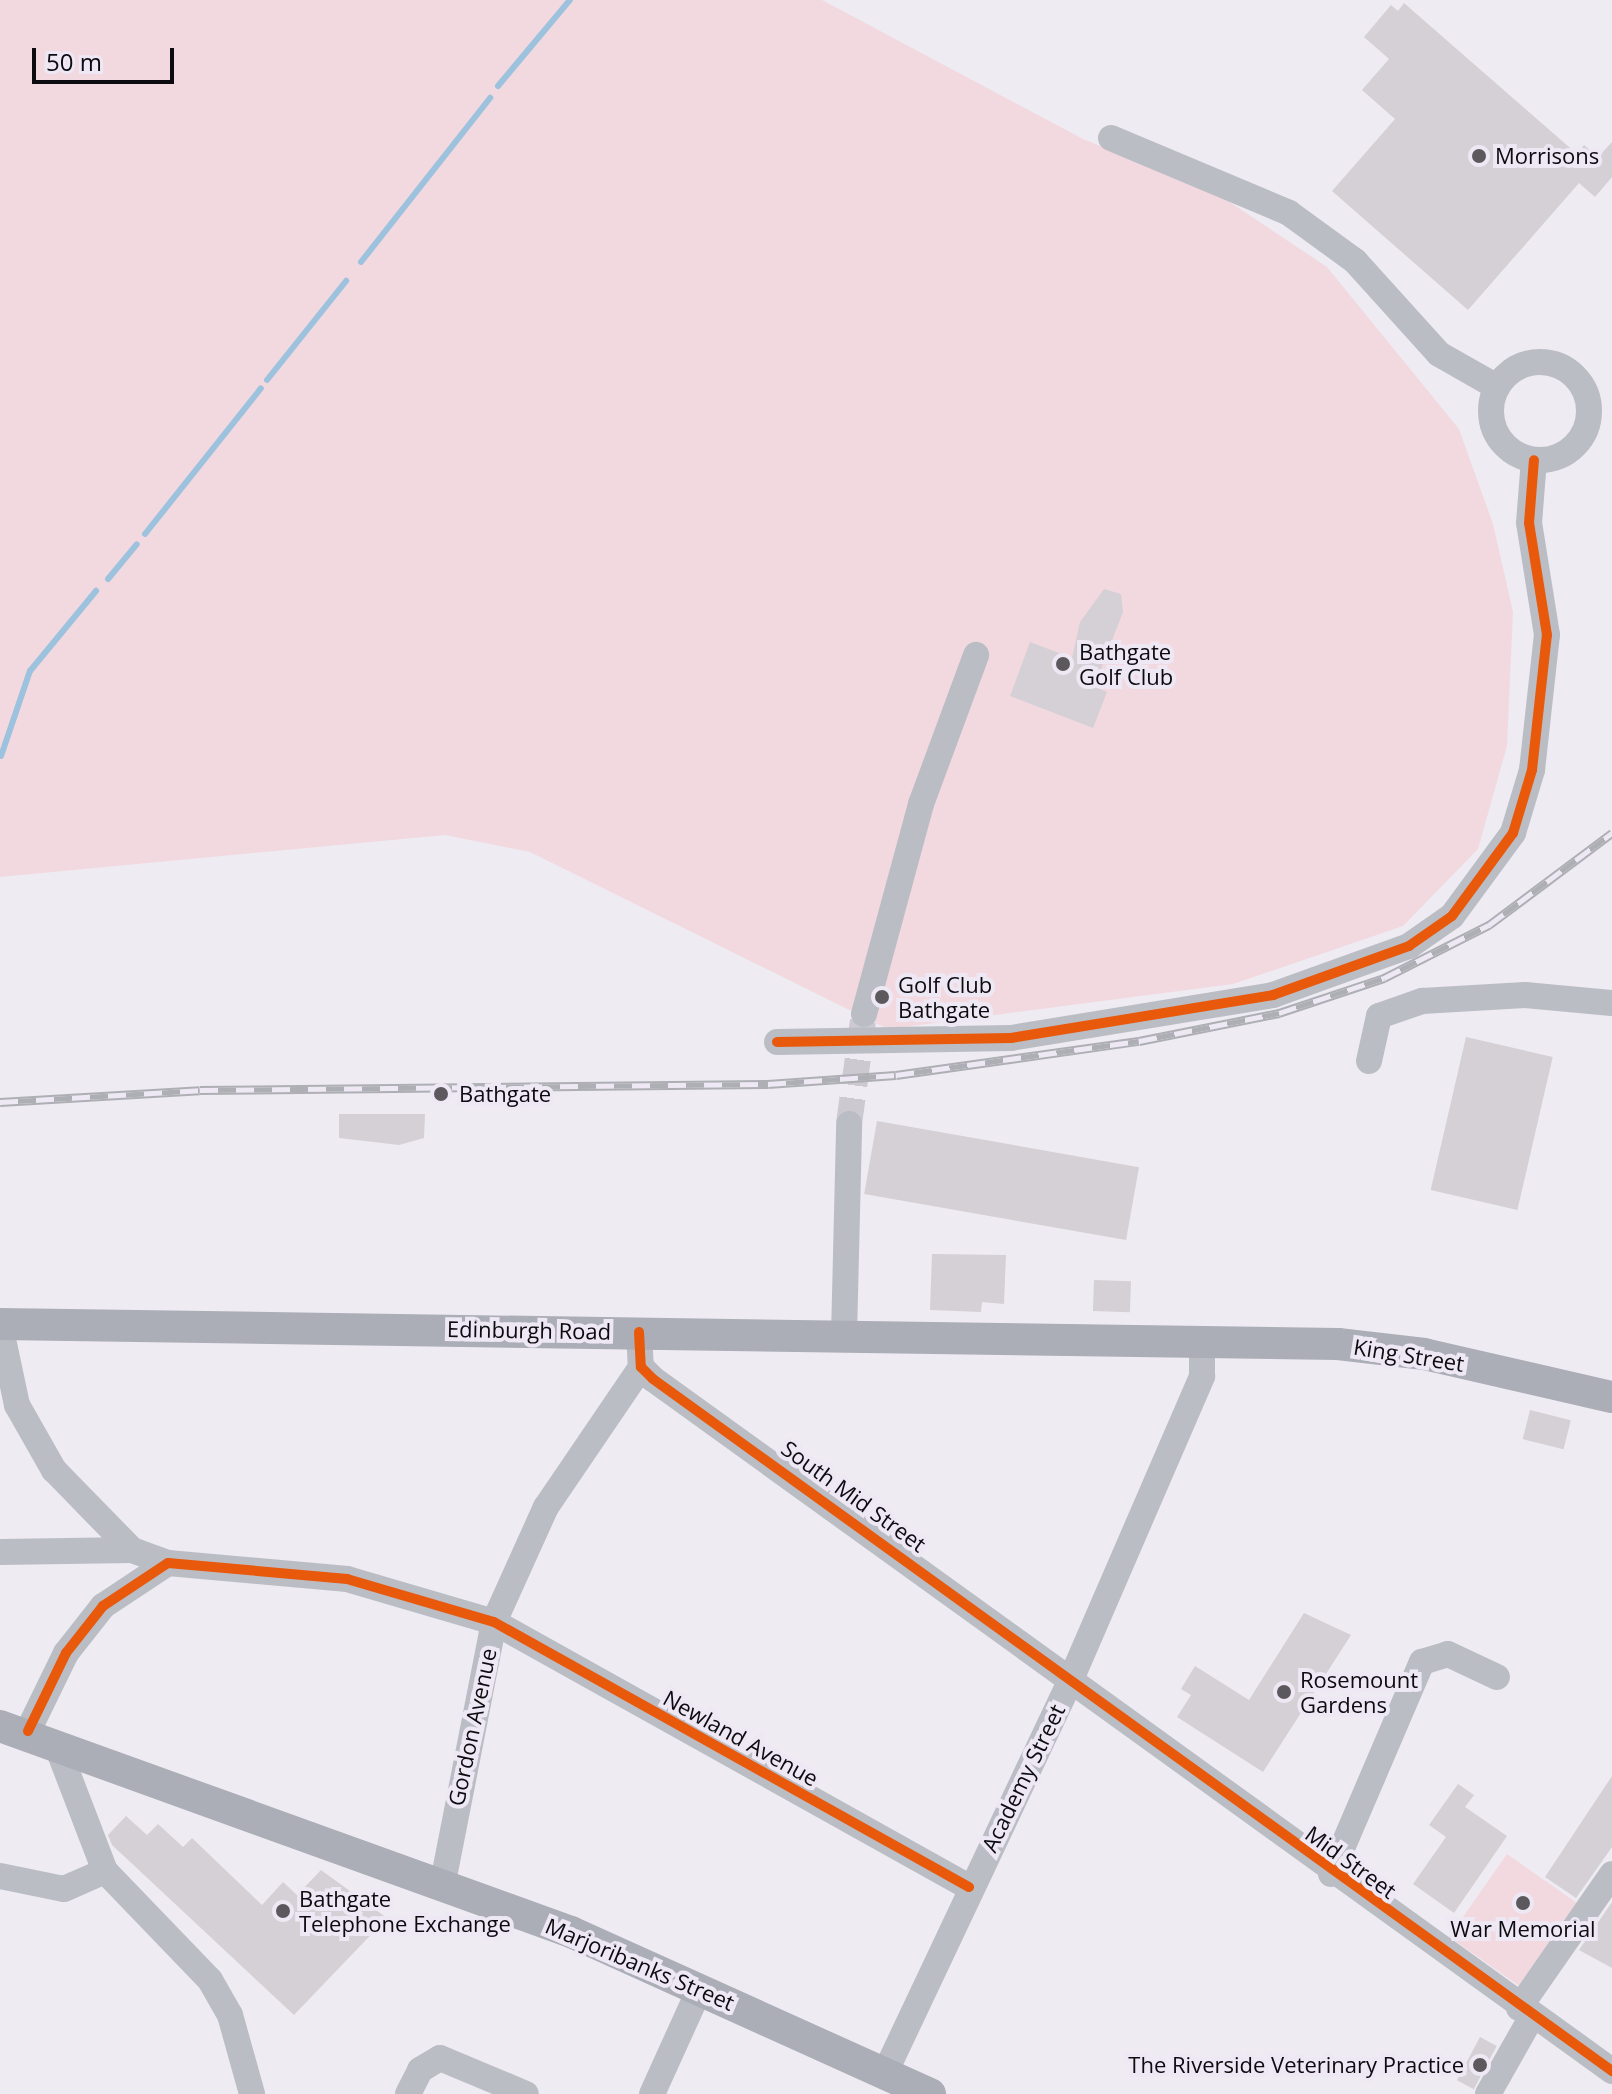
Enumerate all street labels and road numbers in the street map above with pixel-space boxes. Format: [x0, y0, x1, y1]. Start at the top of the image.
street label: Edinburgh Road [447, 1315, 611, 1345]
street label: King Street [1352, 1333, 1466, 1377]
street label: South Mid Street [777, 1435, 931, 1557]
street label: Gordon Avenue [442, 1646, 502, 1808]
street label: Newland Avenue [659, 1685, 823, 1791]
street label: Academy Street [976, 1700, 1070, 1856]
street label: Mid Street [1300, 1820, 1402, 1904]
street label: Marjoribanks Street [542, 1912, 738, 2016]

